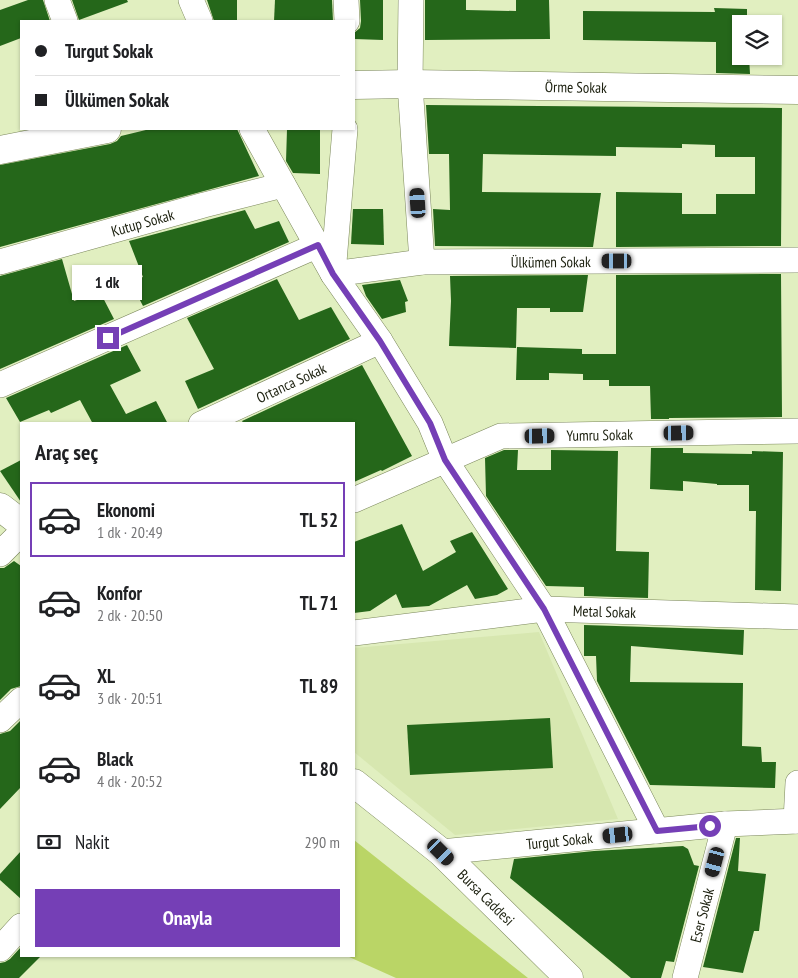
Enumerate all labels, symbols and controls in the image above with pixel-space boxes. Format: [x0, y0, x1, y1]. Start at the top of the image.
map controls [732, 15, 782, 65]
button: layers [732, 15, 782, 65]
text: Turgut Sokak [65, 39, 153, 63]
street label: Örme Sokak [545, 77, 607, 97]
text: Ülkümen Sokak [65, 88, 169, 112]
car [409, 188, 426, 218]
street label: Kutup Sokak [109, 204, 176, 240]
street label: Ülkümen Sokak [511, 252, 591, 271]
car [602, 254, 632, 269]
callout: 1 dk [73, 266, 143, 300]
text: 1 dk [95, 272, 119, 292]
route end [97, 327, 119, 349]
street label: Ortanca Sokak [253, 358, 329, 407]
street label: Yumru Sokak [566, 424, 633, 444]
car [663, 425, 694, 441]
car [524, 428, 555, 444]
text: Araç seç [35, 438, 98, 466]
icon: car [37, 497, 82, 542]
text: Ekonomi [97, 498, 155, 522]
text: TL 52 [300, 508, 338, 532]
text: 1 dk · 20:49 [97, 522, 163, 542]
icon: car [37, 580, 82, 625]
text: Konfor [97, 581, 142, 605]
text: TL 71 [300, 591, 338, 615]
street label: Metal Sokak [573, 600, 637, 621]
text: 2 dk · 20:50 [97, 605, 163, 625]
icon: car [37, 663, 82, 708]
text: XL [97, 664, 115, 688]
text: TL 89 [300, 674, 338, 698]
text: 3 dk · 20:51 [97, 688, 163, 708]
icon: car [37, 746, 82, 791]
text: Black [97, 747, 133, 771]
text: TL 80 [300, 757, 338, 781]
text: 4 dk · 20:52 [97, 771, 163, 791]
route start [699, 815, 721, 837]
car [602, 826, 633, 844]
icon: cash [35, 828, 63, 856]
street label: Turgut Sokak [525, 828, 594, 853]
text: Nakit [75, 830, 110, 854]
text: 290 m [305, 832, 340, 852]
car [425, 836, 456, 868]
car [703, 846, 726, 878]
street label: Bursa Caddesi [454, 865, 519, 929]
street label: Eser Sokak [685, 886, 718, 944]
button: Onayla [35, 889, 340, 947]

